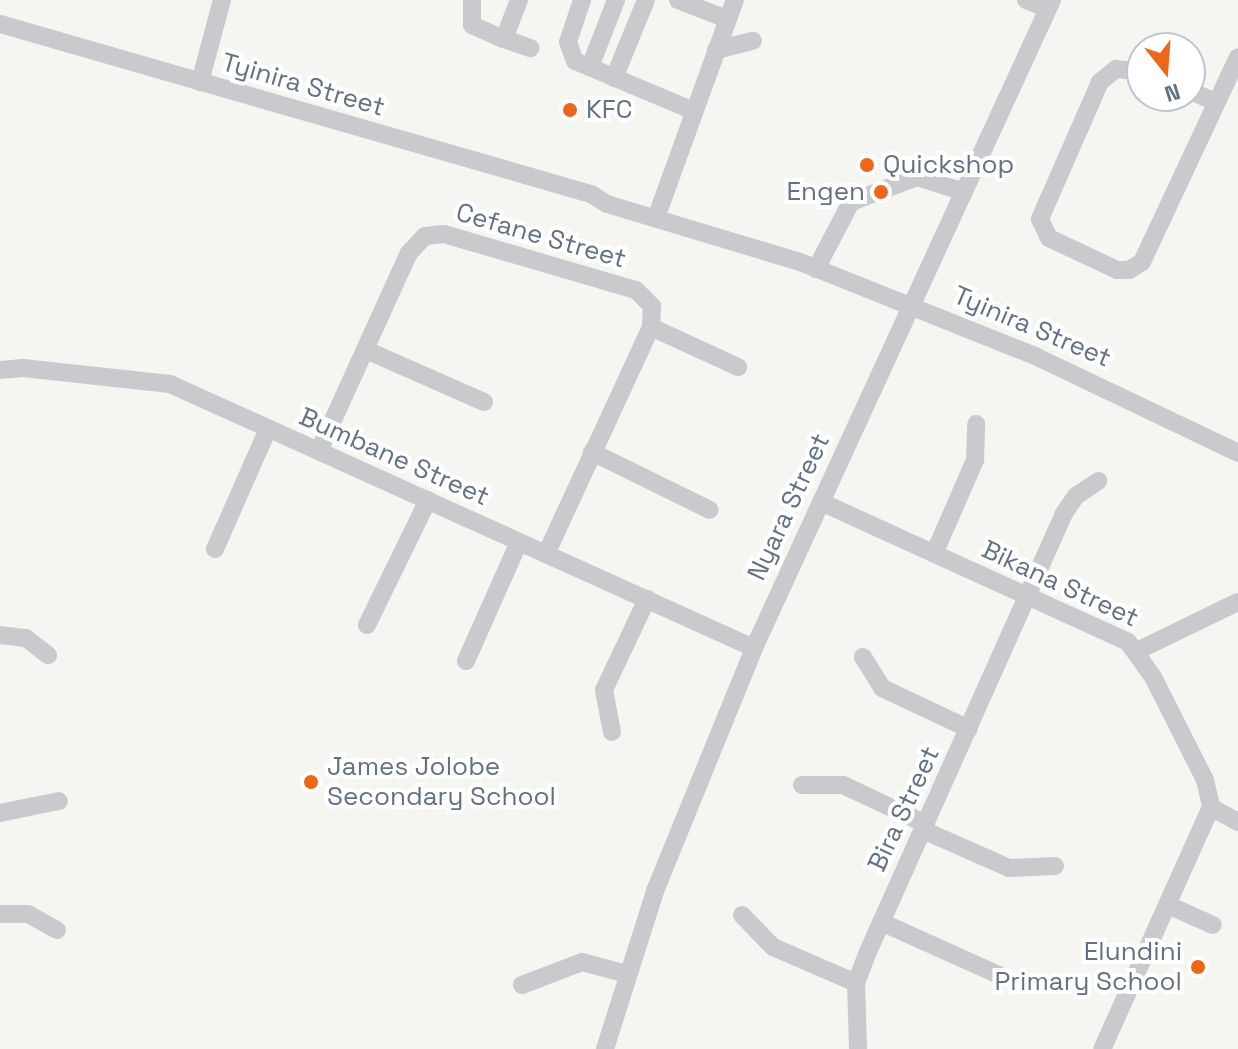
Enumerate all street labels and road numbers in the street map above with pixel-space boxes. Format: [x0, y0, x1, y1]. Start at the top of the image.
street label: Tyinira Street [218, 47, 388, 123]
street label: Cefane Street [452, 197, 630, 275]
street label: Tyinira Street [948, 280, 1116, 374]
street label: Bumbane Street [294, 401, 494, 513]
street label: Nyara Street [741, 429, 837, 585]
street label: Bikana Street [977, 534, 1143, 634]
street label: Bira Street [862, 742, 946, 876]

